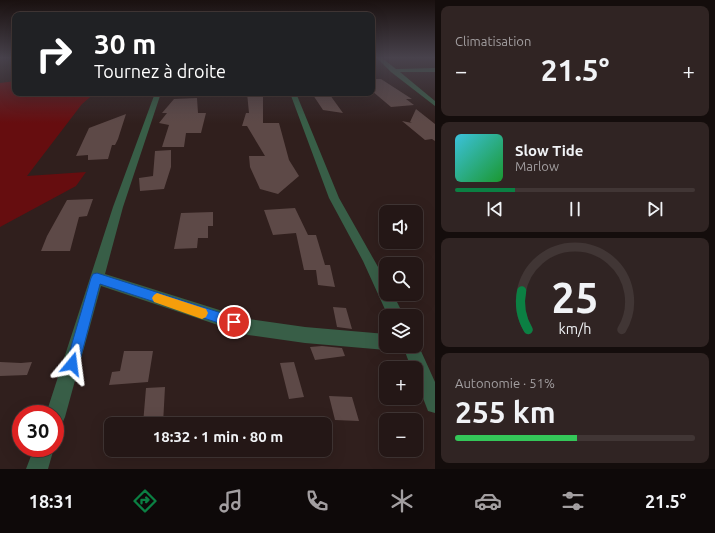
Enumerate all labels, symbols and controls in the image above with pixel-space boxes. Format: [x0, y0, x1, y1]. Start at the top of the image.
icon: right [28, 28, 80, 80]
text: 30 m [94, 28, 156, 59]
text: Climatisation [455, 34, 531, 48]
text: 21.5° [541, 53, 609, 87]
text: − [455, 58, 467, 83]
text: + [683, 58, 695, 83]
text: Tournez à droite [94, 61, 226, 81]
text: Slow Tide [515, 142, 583, 159]
text: Marlow [515, 159, 559, 173]
icon: previous [484, 198, 506, 220]
icon: pause [564, 198, 586, 220]
icon: next [644, 198, 666, 220]
map controls [379, 205, 423, 457]
button: sound [379, 205, 423, 249]
button: search [379, 257, 423, 301]
text: 25 [552, 274, 598, 321]
pin [217, 305, 251, 339]
button: layers [379, 309, 423, 353]
icon: arrive [223, 311, 245, 333]
text: km/h [559, 321, 591, 337]
position arrow [51, 343, 93, 385]
button: + [379, 361, 423, 405]
text: Autonomie · 51% [455, 376, 555, 390]
text: 255 km [455, 395, 556, 429]
speed limit sign: 30 [12, 405, 64, 457]
button: − [379, 413, 423, 457]
text: 18:32 · 1 min · 80 m [153, 428, 283, 445]
icon: directions [131, 487, 159, 515]
icon: music [217, 487, 245, 515]
icon: phone [303, 487, 331, 515]
icon: climate [388, 487, 416, 515]
icon: car [474, 487, 502, 515]
icon: filters [559, 487, 587, 515]
text: 18:31 [29, 491, 74, 511]
text: 21.5° [645, 491, 686, 511]

